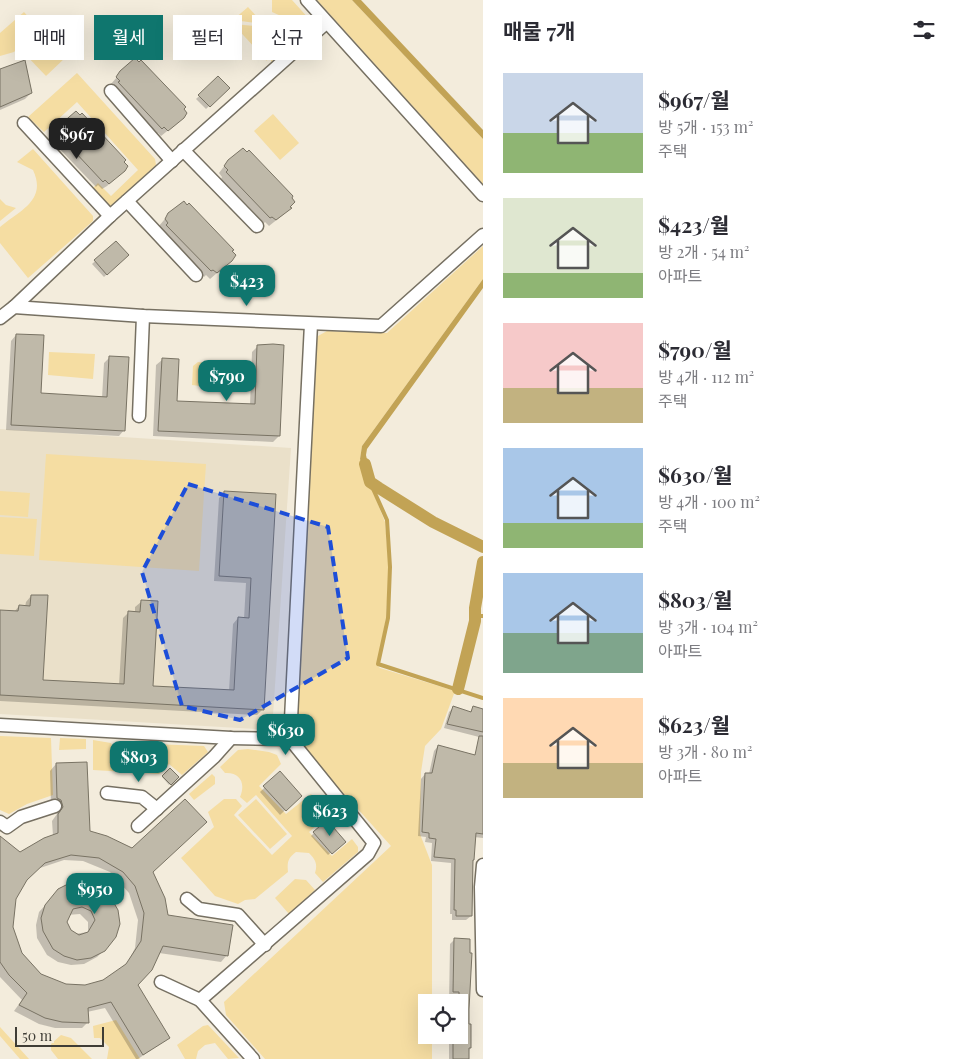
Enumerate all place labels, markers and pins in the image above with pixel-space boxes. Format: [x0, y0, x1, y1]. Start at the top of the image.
pin: $967 [47, 118, 107, 160]
pin: $423 [217, 264, 277, 307]
pin: $790 [197, 360, 257, 402]
pin: $630 [256, 714, 316, 756]
pin: $803 [109, 740, 169, 783]
pin: $623 [300, 794, 360, 837]
pin: $950 [65, 872, 125, 915]

